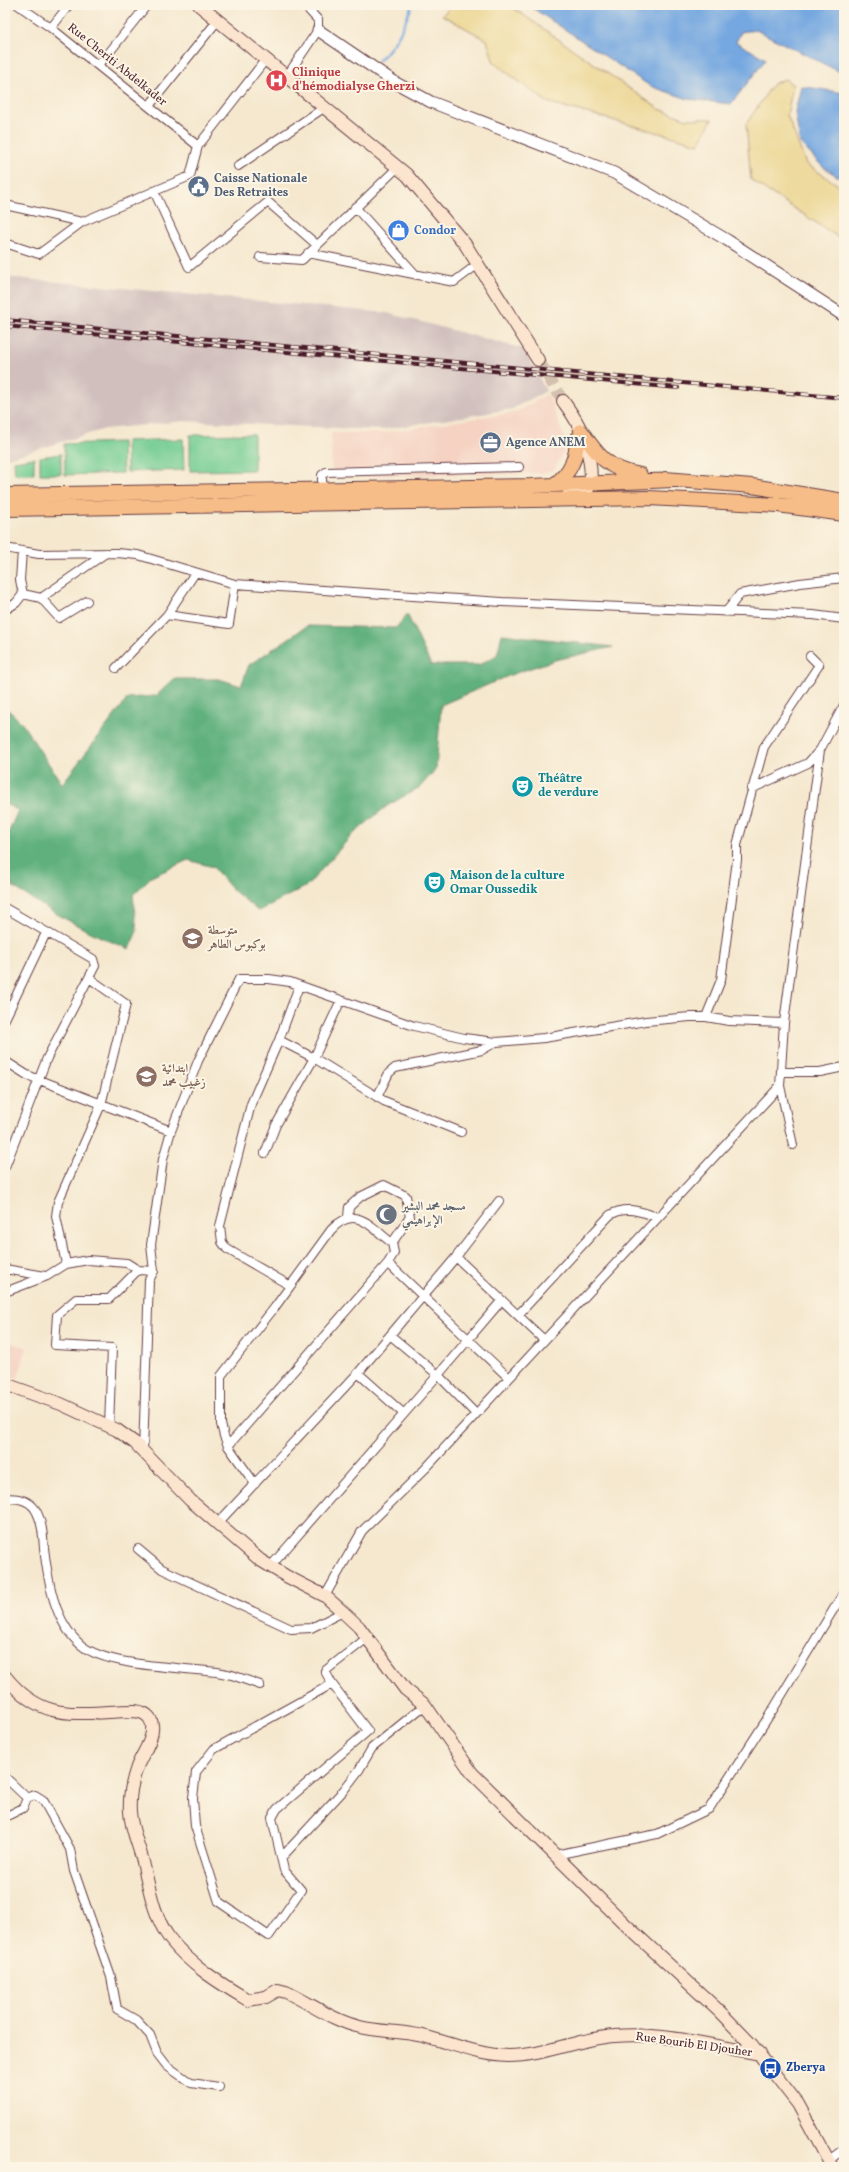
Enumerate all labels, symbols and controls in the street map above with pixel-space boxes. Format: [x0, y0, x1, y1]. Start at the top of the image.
street label: Rue Cheriti Abdelkader [64, 20, 170, 110]
place label: Clinique d'hémodialyse Gherzi [292, 65, 415, 95]
hospital icon: Clinique d'hémodialyse Gherzi [263, 67, 289, 93]
place label: Caisse Nationale Des Retraites [214, 171, 307, 201]
public building icon: Caisse Nationale Des Retraites [185, 173, 211, 199]
shop icon: Condor [386, 218, 412, 244]
place label: Condor [414, 223, 456, 239]
office icon: Agence ANEM [478, 430, 504, 456]
place label: Agence ANEM [506, 435, 586, 451]
place label: Théâtre de verdure [538, 771, 598, 801]
theatre icon: Théâtre de verdure [509, 773, 535, 799]
place label: Maison de la culture Omar Oussedik [450, 868, 565, 898]
theatre icon: Maison de la culture Omar Oussedik [421, 870, 447, 896]
place label: متوسطة بوكبوس الطاهر [206, 923, 266, 953]
school or university icon: متوسطة بوكبوس الطاهر [179, 925, 205, 951]
place label: ابتدائية زغبيب محمد [162, 1061, 206, 1091]
school or university icon: ابتدائية زغبيب محمد [134, 1063, 160, 1089]
place label: مسجد محمد البشير الإبراهيمي [400, 1199, 466, 1231]
mosque icon: مسجد محمد البشير الإبراهيمي [373, 1201, 399, 1227]
street label: Rue Bourib El Djouher [635, 2029, 753, 2061]
bus stop icon: Zberya [757, 2055, 783, 2081]
place label: Zberya [786, 2060, 826, 2076]

